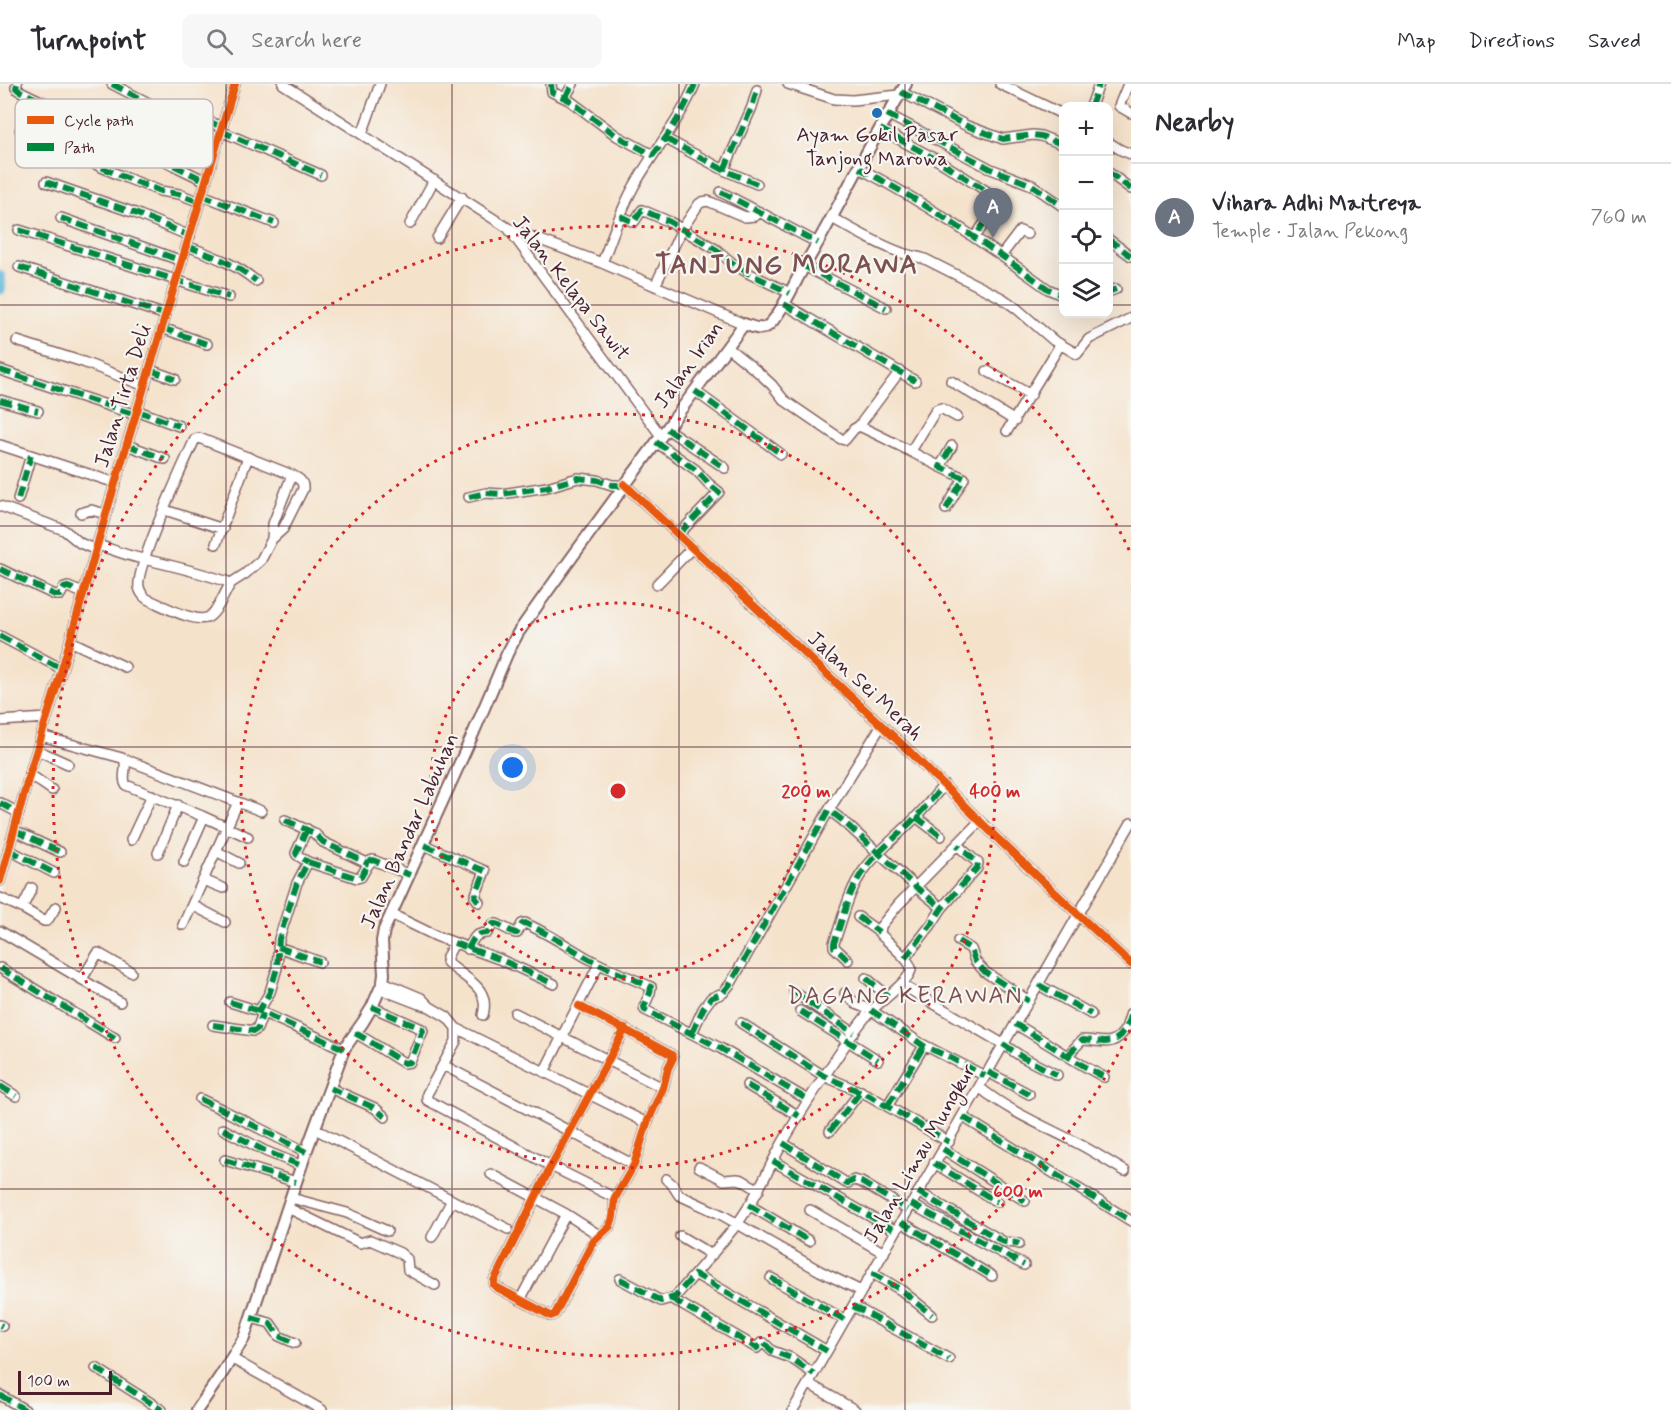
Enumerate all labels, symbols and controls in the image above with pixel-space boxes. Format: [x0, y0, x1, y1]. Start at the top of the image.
search box [182, 14, 602, 68]
text: Turnpoint [30, 23, 146, 60]
icon: search [203, 25, 236, 58]
text: Search here [251, 27, 362, 55]
text: Map [1397, 27, 1436, 55]
text: Directions [1469, 27, 1555, 55]
text: Saved [1588, 27, 1641, 55]
legend [15, 99, 213, 168]
map controls [1059, 102, 1113, 318]
button: + [1059, 102, 1113, 156]
marker: Ayam Gokil Pasar Tanjong Marowa [870, 106, 884, 120]
text: Nearby [1155, 106, 1234, 140]
text: Cycle path [64, 111, 134, 132]
place label: Ayam Gokil Pasar Tanjong Marowa [796, 121, 958, 175]
text: Path [64, 138, 95, 159]
button: − [1059, 156, 1113, 210]
pin: A [974, 188, 1012, 238]
text: Vihara Adhi Maitreya [1212, 190, 1421, 218]
text: A [1168, 204, 1181, 231]
text: 760 m [1590, 204, 1647, 231]
street label: Jalan Kelapa Sawit [505, 210, 637, 366]
button: locate [1059, 210, 1113, 264]
text: Temple · Jalan Pekong [1212, 218, 1408, 245]
district label: TANJUNG MORAWA [655, 248, 919, 283]
button: layers [1059, 264, 1113, 318]
street label: Jalan Irian [648, 316, 730, 414]
street label: Jalan Tirta Deli [88, 321, 158, 471]
street label: Jalan Sei Merah [801, 625, 929, 747]
street label: Jalan Bandar Labuhan [354, 728, 466, 934]
your location [498, 753, 527, 782]
text: 200 m [781, 780, 831, 804]
text: 400 m [970, 780, 1020, 804]
centre of rings [608, 781, 628, 801]
district label: DAGANG KERAWAN [787, 981, 1023, 1012]
street label: Jalan Limau Mungkur [857, 1059, 984, 1249]
text: 600 m [993, 1180, 1043, 1204]
scale bar [18, 1368, 112, 1396]
text: 100 m [27, 1371, 70, 1392]

